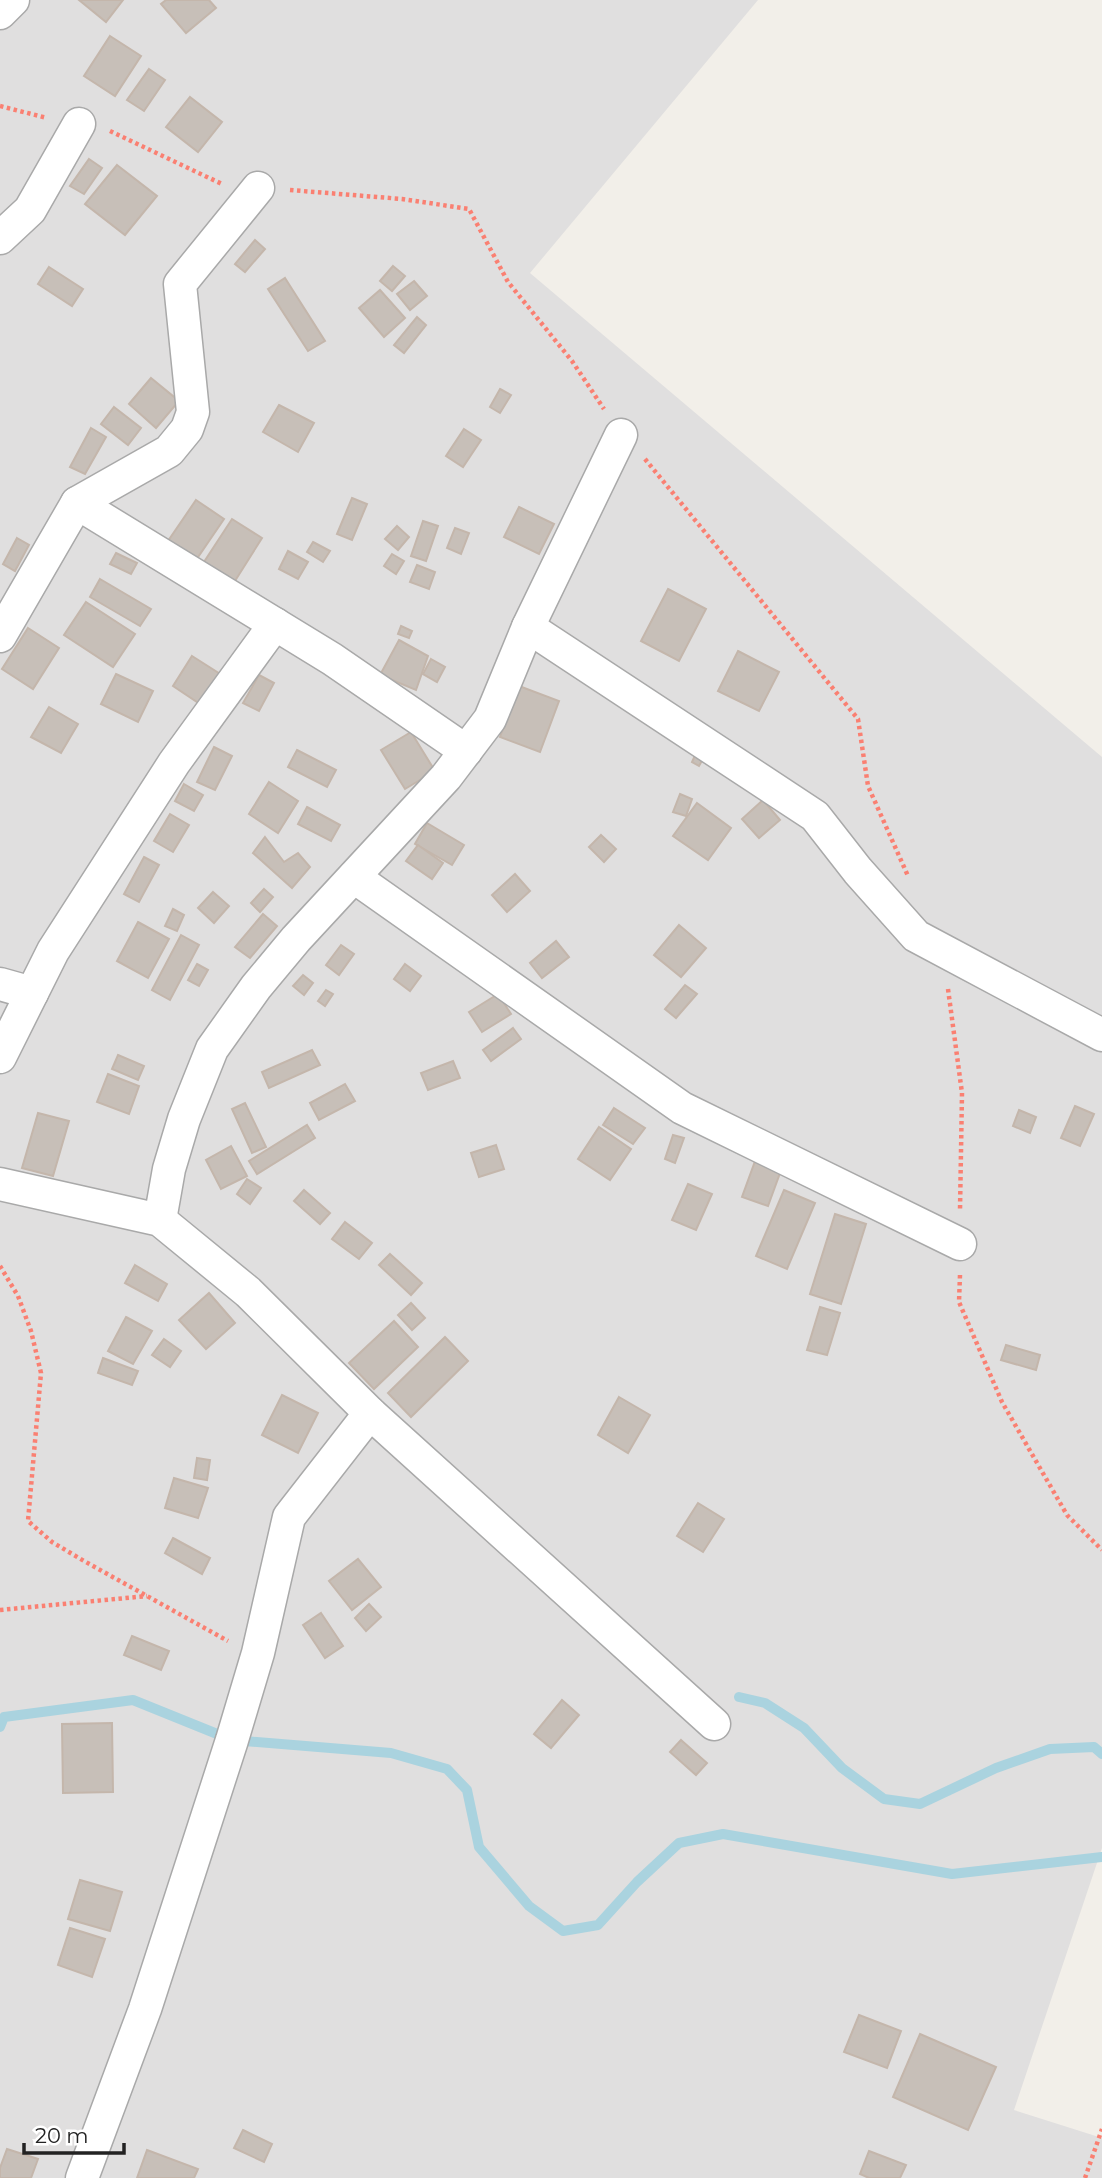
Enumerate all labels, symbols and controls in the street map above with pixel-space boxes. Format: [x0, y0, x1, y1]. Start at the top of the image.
scale bar [24, 2112, 124, 2156]
text: 20 m [35, 2123, 89, 2148]

